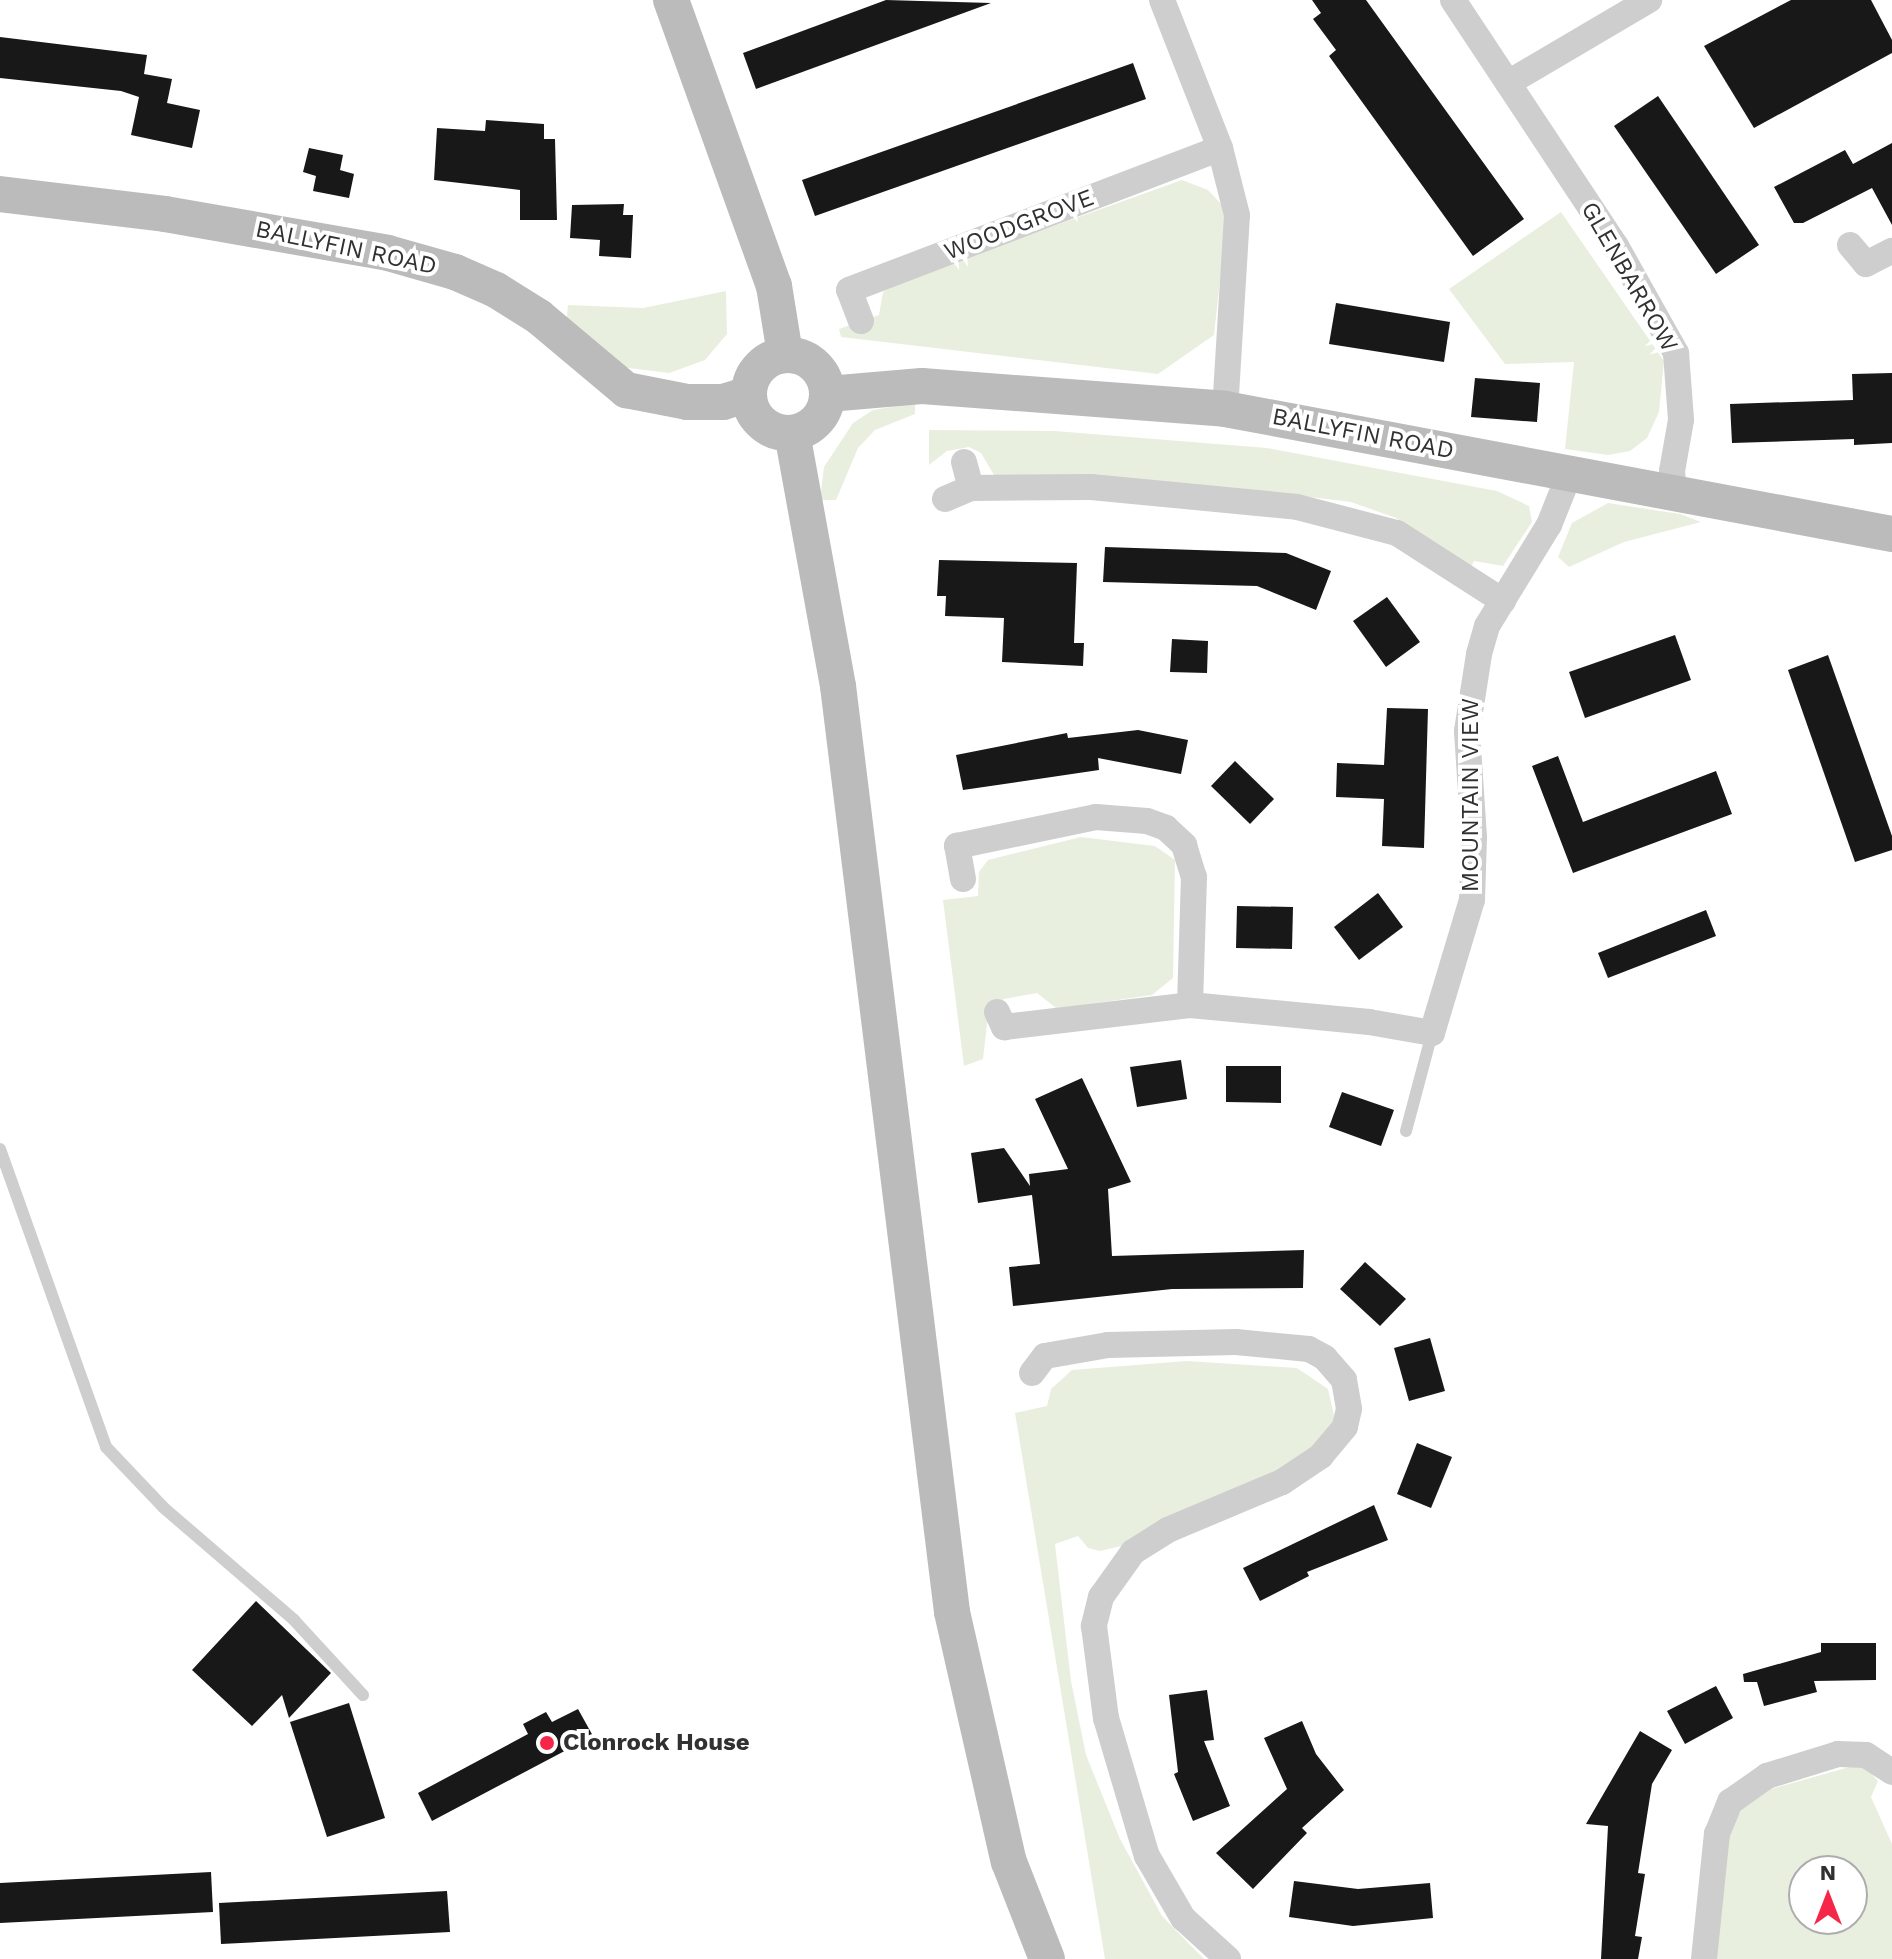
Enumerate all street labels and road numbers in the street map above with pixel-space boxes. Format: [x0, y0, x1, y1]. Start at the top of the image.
street label: WOODGROVE [940, 183, 1098, 267]
street label: GLENBARROW [1574, 197, 1684, 357]
street label: BALLYFIN ROAD [253, 215, 439, 281]
street label: BALLYFIN ROAD [1270, 402, 1456, 466]
street label: MOUNTAIN VIEW [1457, 697, 1485, 893]

